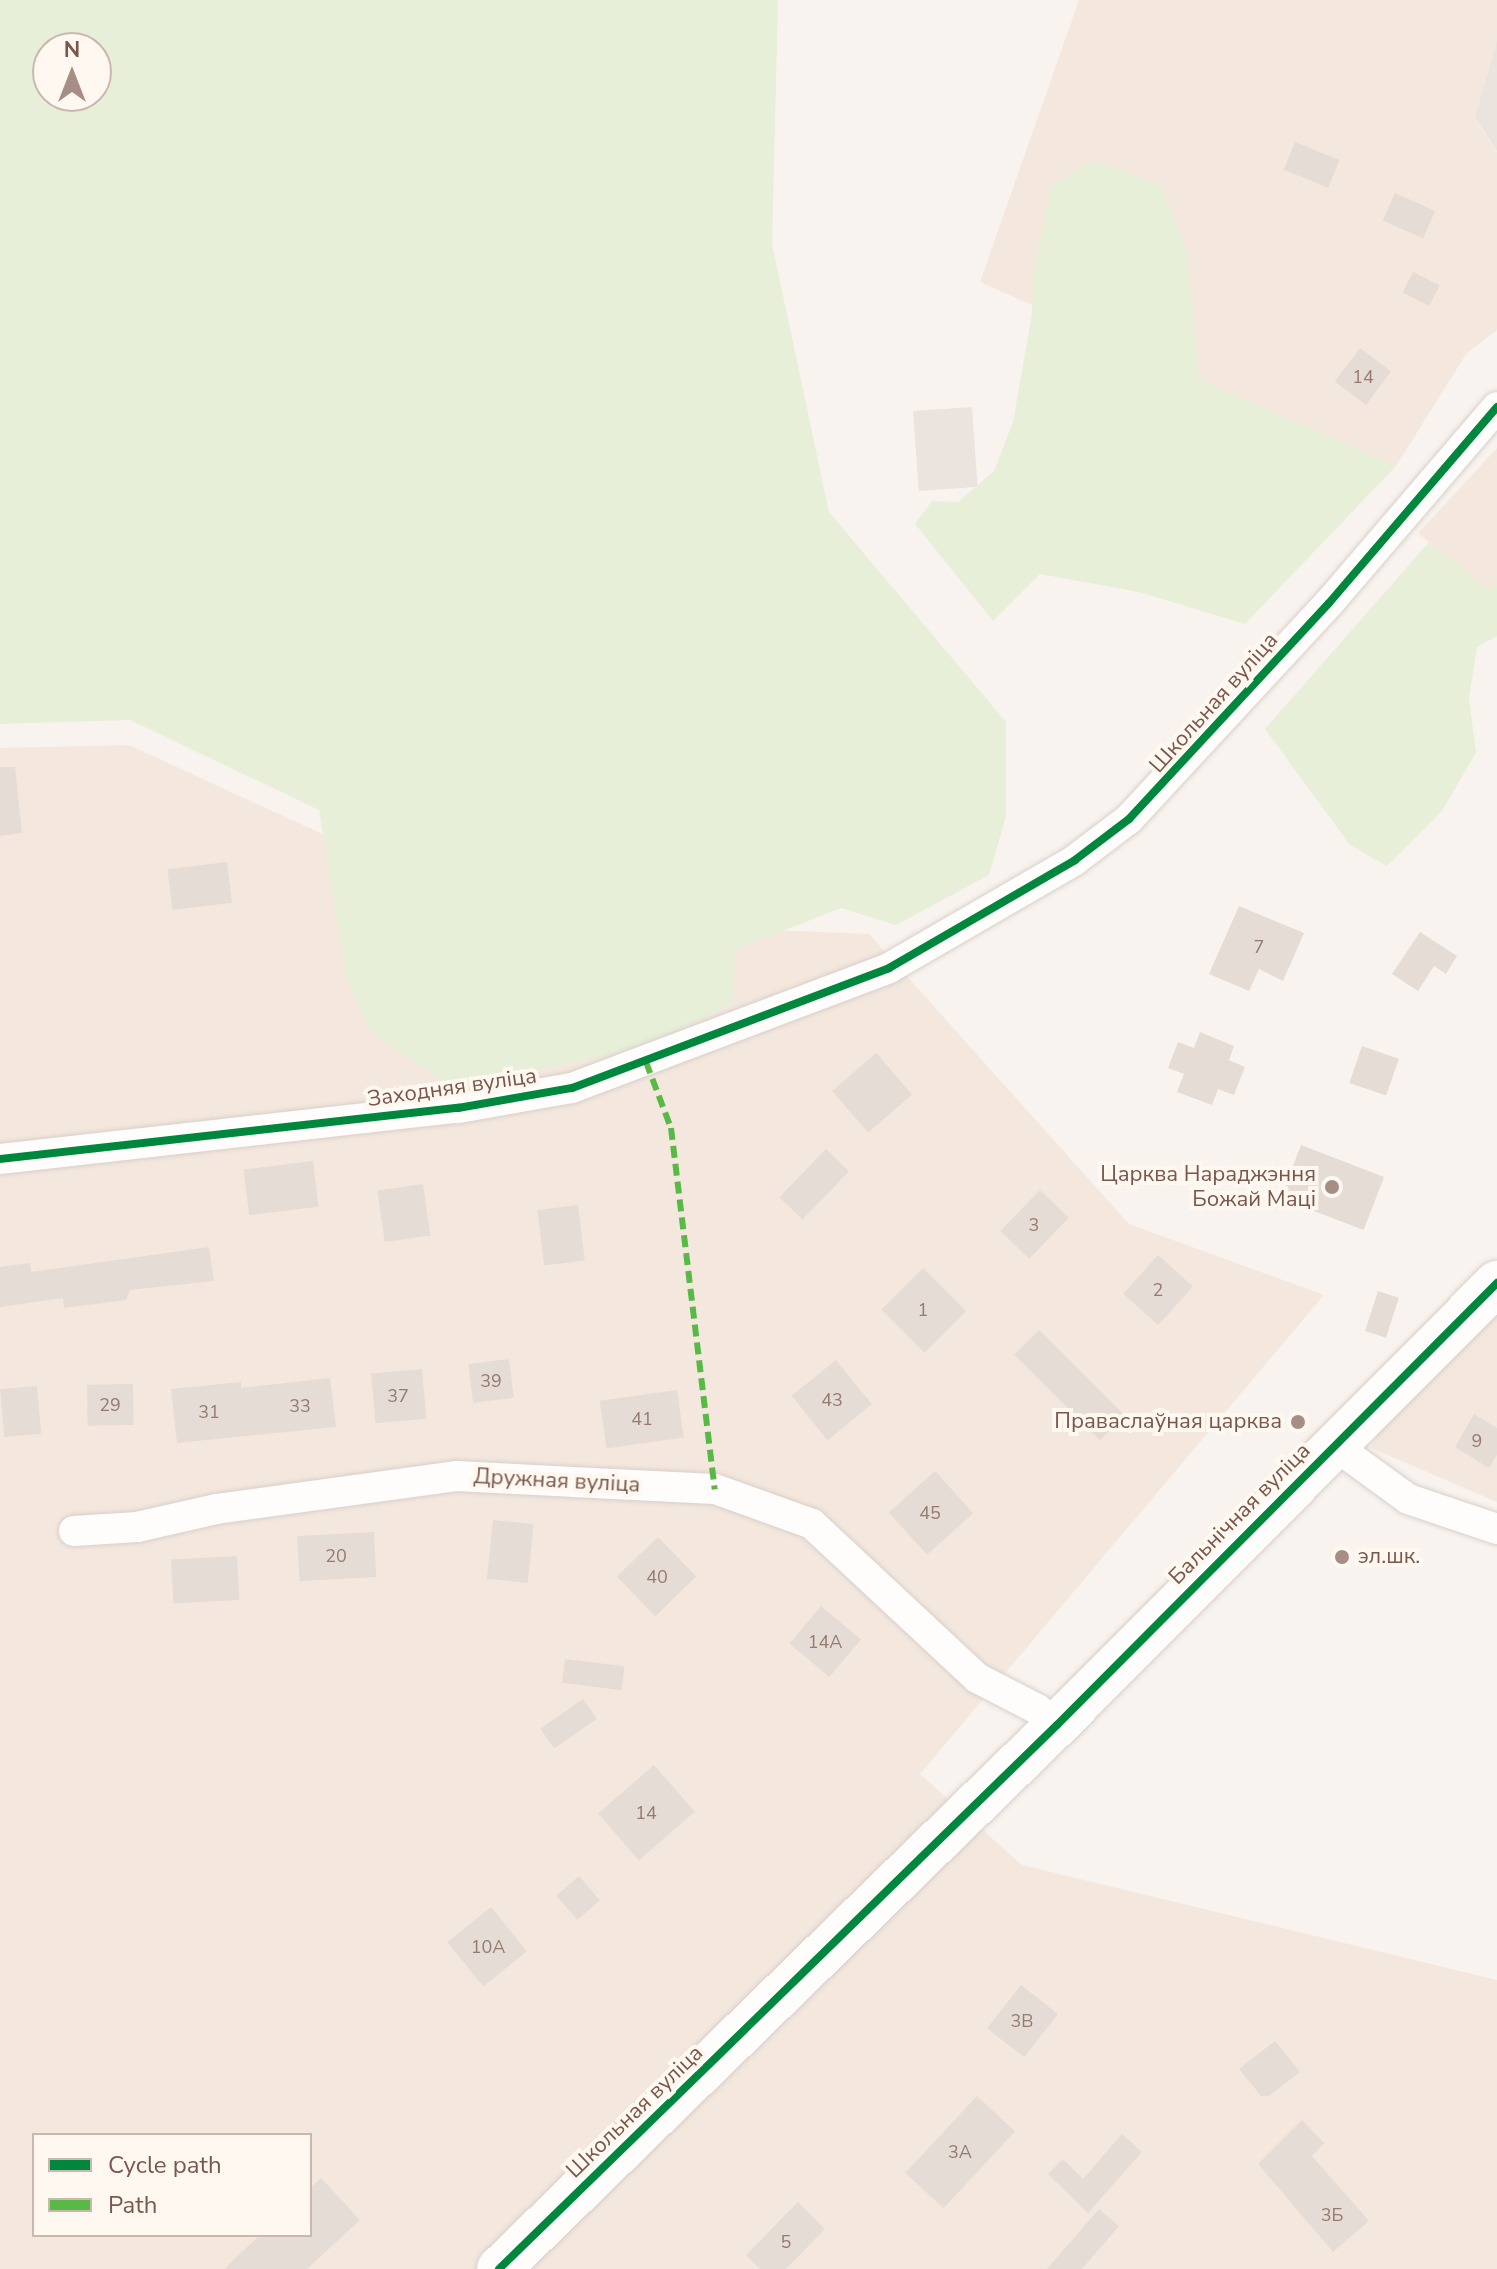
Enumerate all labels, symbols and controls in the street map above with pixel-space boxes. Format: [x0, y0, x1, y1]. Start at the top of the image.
north arrow [32, 32, 112, 112]
text: N [64, 35, 80, 65]
house number: 14 [1352, 366, 1374, 388]
street label: Школьная вуліца [1144, 627, 1284, 779]
house number: 7 [1254, 936, 1264, 958]
street label: Заходняя вуліца [365, 1063, 539, 1113]
place label: Царква Нараджэння Божай Маці [1100, 1161, 1316, 1212]
marker: Царква Нараджэння Божай Маці [1323, 1178, 1341, 1196]
house number: 3 [1029, 1214, 1039, 1236]
house number: 2 [1153, 1279, 1163, 1301]
house number: 1 [918, 1299, 928, 1321]
house number: 39 [480, 1370, 502, 1392]
house number: 37 [387, 1385, 409, 1407]
house number: 43 [821, 1389, 843, 1411]
house number: 29 [99, 1394, 121, 1416]
house number: 33 [289, 1395, 311, 1417]
house number: 31 [198, 1401, 220, 1423]
house number: 41 [631, 1408, 653, 1430]
place label: Праваслаўная царква [1054, 1409, 1282, 1435]
marker: Праваслаўная царква [1289, 1413, 1307, 1431]
house number: 9 [1472, 1430, 1482, 1452]
street label: Бальнічная вуліца [1164, 1438, 1316, 1590]
street label: Дружная вуліца [473, 1463, 641, 1499]
house number: 45 [919, 1502, 941, 1524]
place label: эл.шк. [1358, 1544, 1420, 1570]
house number: 20 [325, 1545, 347, 1567]
marker: эл.шк. [1333, 1548, 1351, 1566]
house number: 40 [646, 1566, 668, 1588]
house number: 14А [808, 1631, 842, 1653]
house number: 14 [635, 1802, 657, 1824]
house number: 10А [471, 1936, 505, 1958]
house number: 3В [1011, 2010, 1033, 2032]
street label: Школьная вуліца [561, 2040, 709, 2184]
legend [32, 2133, 312, 2237]
house number: 3А [948, 2141, 972, 2163]
text: Cycle path [108, 2149, 222, 2181]
text: Path [108, 2189, 157, 2221]
house number: 3Б [1321, 2204, 1343, 2226]
house number: 5 [781, 2231, 791, 2253]

